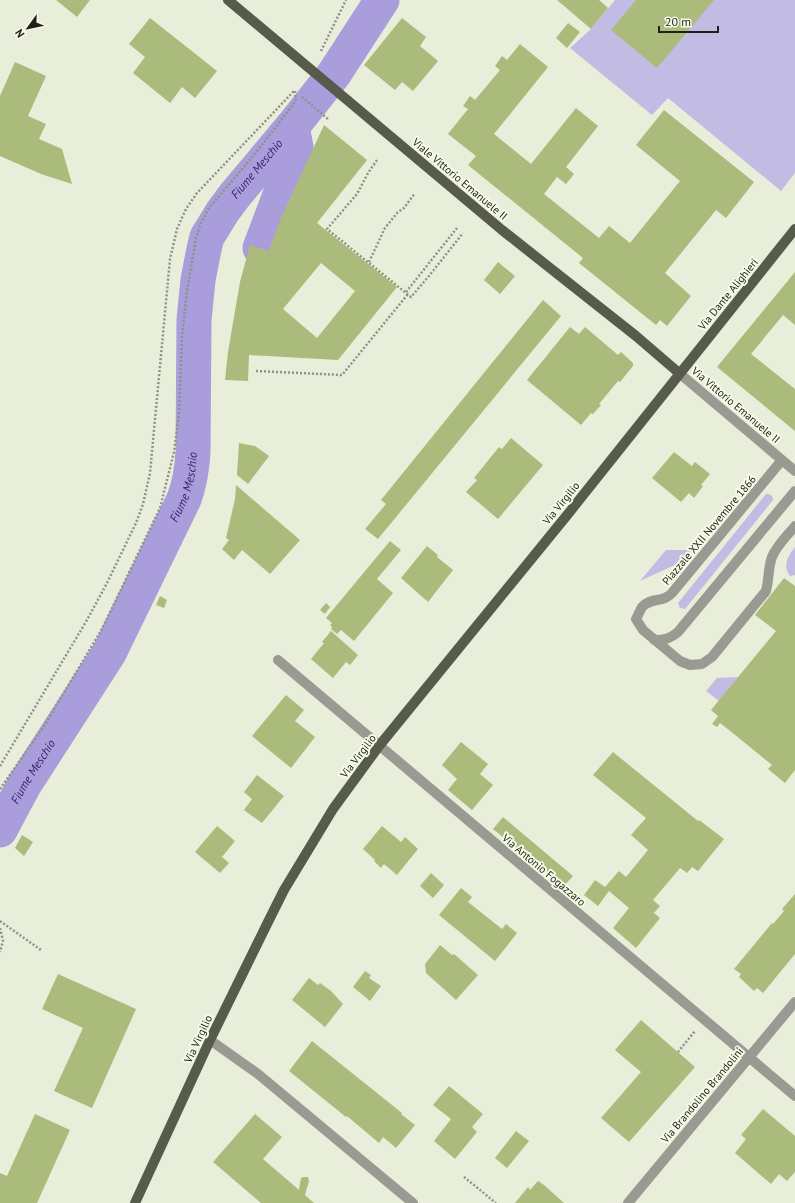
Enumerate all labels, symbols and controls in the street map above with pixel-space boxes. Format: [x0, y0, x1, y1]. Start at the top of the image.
north arrow [8, 8, 48, 48]
scale bar [659, 8, 718, 34]
text: 20 m [665, 14, 691, 29]
text: N [12, 27, 27, 40]
street label: Viale Vittorio Emanuele II [409, 134, 510, 223]
water label: Fiume Meschio [227, 136, 286, 201]
street label: Via Dante Alighieri [694, 255, 761, 333]
street label: Via Vittorio Emanuele II [688, 363, 783, 446]
water label: Fiume Meschio [166, 451, 200, 524]
street label: Piazzale XXII Novembre 1866 [659, 472, 759, 588]
street label: Via Virgilio [539, 479, 583, 528]
street label: Via Virgilio [336, 731, 379, 781]
water label: Fiume Meschio [7, 737, 58, 806]
street label: Via Antonio Fogazzaro [499, 830, 589, 909]
street label: Via Virgilio [180, 1013, 215, 1066]
street label: Via Brandolino Brandolini [657, 1044, 746, 1146]

